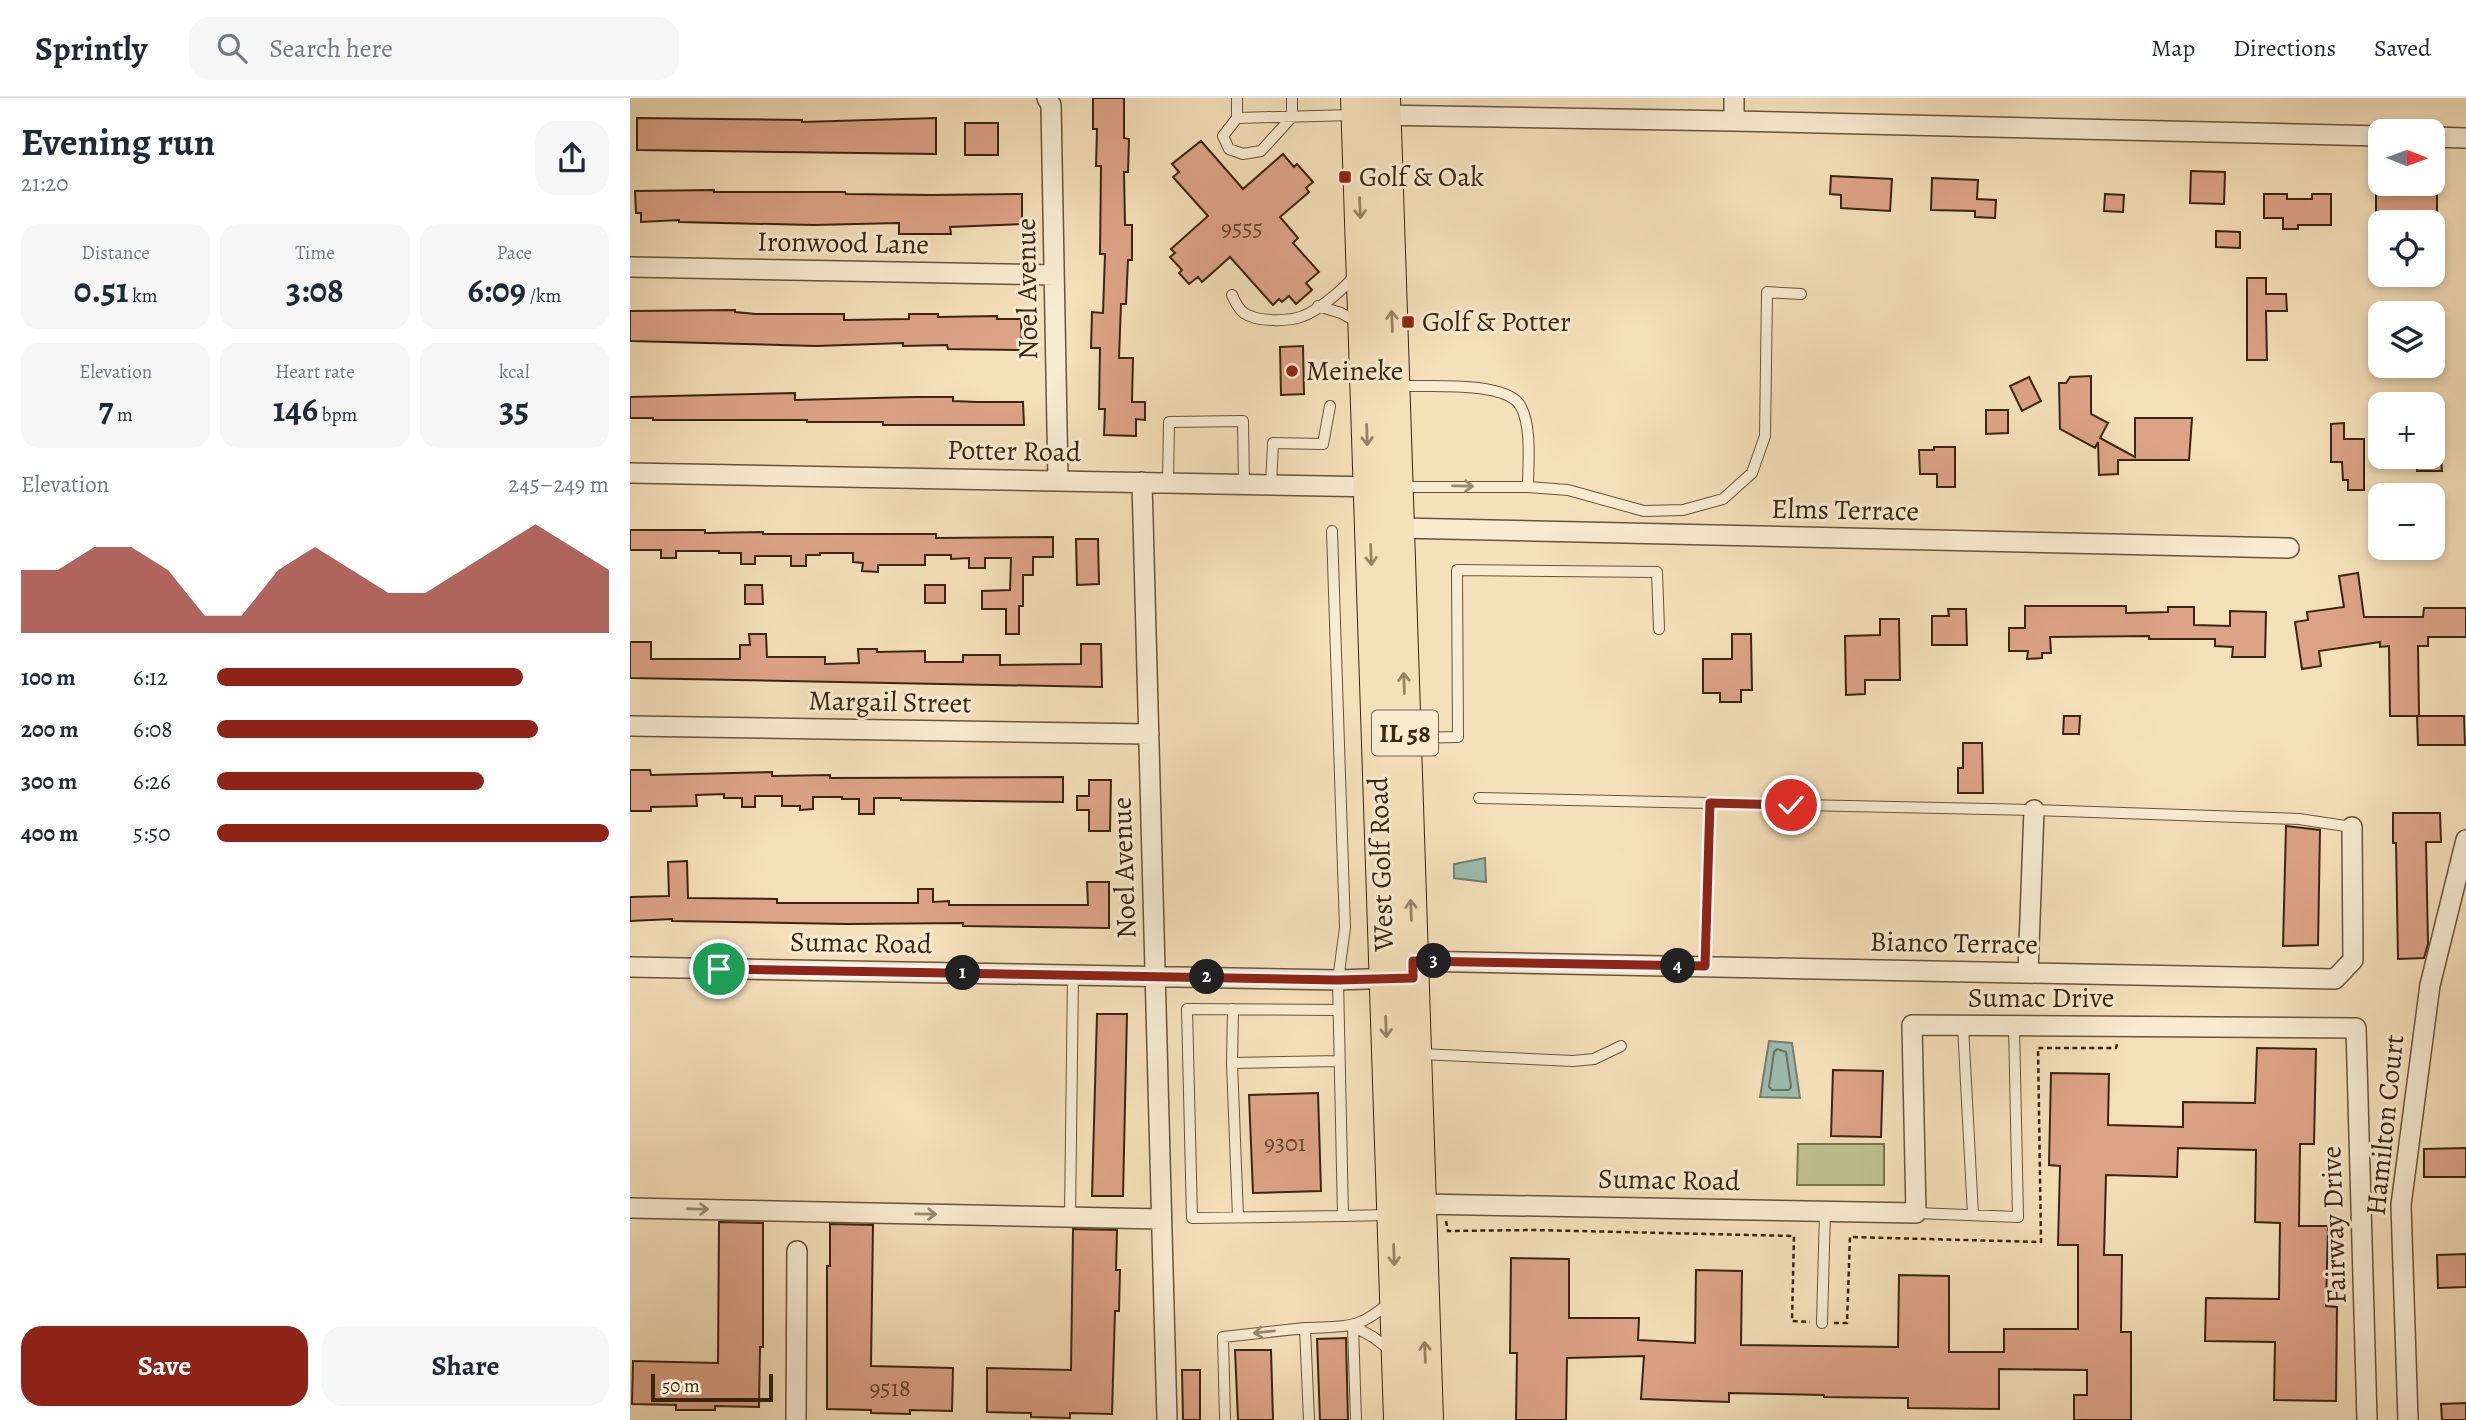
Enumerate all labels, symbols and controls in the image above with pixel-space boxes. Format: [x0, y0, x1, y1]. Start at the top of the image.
search box [189, 17, 679, 80]
text: Sprintly [35, 26, 147, 71]
icon: search [213, 29, 251, 67]
text: Search here [269, 31, 393, 66]
text: Map [2151, 32, 2195, 64]
text: Directions [2233, 32, 2336, 64]
text: Saved [2374, 32, 2431, 64]
text: Evening run [21, 116, 215, 168]
north arrow [2368, 119, 2445, 196]
map controls [2368, 119, 2445, 560]
button: share [535, 121, 609, 195]
place label: Golf & Oak [1359, 158, 1484, 196]
text: 21:20 [21, 168, 68, 199]
marker: Golf & Oak [1337, 169, 1353, 185]
one-way arrow [1353, 196, 1366, 219]
button: locate [2368, 210, 2445, 287]
house number: 9555 [1221, 212, 1263, 244]
street label: Noel Avenue [1007, 218, 1047, 360]
street label: Ironwood Lane [757, 223, 929, 263]
text: Distance [82, 240, 150, 266]
text: Time [295, 240, 335, 266]
text: Pace [497, 240, 532, 266]
text: 0.51 [74, 266, 129, 314]
text: 3:08 [286, 266, 344, 314]
text: 6:09 [467, 266, 526, 314]
text: km [129, 283, 158, 309]
text: /km [526, 283, 561, 309]
button: layers [2368, 301, 2445, 378]
place label: Golf & Potter [1422, 303, 1571, 341]
one-way arrow [1385, 309, 1398, 332]
marker: Golf & Potter [1400, 314, 1416, 330]
place label: Meineke [1306, 352, 1403, 390]
text: Elevation [79, 359, 152, 385]
text: Heart rate [275, 359, 355, 385]
text: kcal [499, 359, 530, 385]
marker: Meineke [1284, 363, 1300, 379]
text: 7 [98, 385, 113, 433]
text: 146 [273, 385, 318, 433]
text: 35 [499, 385, 529, 433]
button: + [2368, 392, 2445, 469]
text: m [113, 402, 133, 428]
text: bpm [318, 402, 357, 428]
one-way arrow [1361, 423, 1374, 446]
street label: Potter Road [947, 431, 1082, 471]
text: Elevation [21, 469, 109, 500]
text: 245–249 m [508, 469, 609, 500]
one-way arrow [1451, 479, 1474, 493]
button: − [2368, 483, 2445, 560]
street label: Elms Terrace [1771, 490, 1919, 530]
one-way arrow [1364, 543, 1378, 566]
text: 100 m [21, 662, 76, 693]
text: 6:12 [133, 662, 168, 693]
one-way arrow [1397, 671, 1410, 694]
street label: Margail Street [808, 682, 972, 722]
road number: IL 58 [1372, 710, 1438, 755]
text: 200 m [21, 714, 79, 745]
text: 6:08 [133, 714, 173, 745]
text: 300 m [21, 766, 77, 797]
text: 6:26 [133, 766, 171, 797]
street label: West Golf Road [1359, 775, 1403, 953]
pin [1761, 775, 1821, 835]
icon: check [1772, 786, 1810, 824]
street label: Noel Avenue [1103, 796, 1145, 940]
text: 400 m [21, 818, 78, 849]
text: 5:50 [133, 818, 171, 849]
one-way arrow [1404, 899, 1417, 922]
street label: Sumac Road [790, 923, 933, 963]
street label: Bianco Terrace [1870, 923, 2038, 963]
pin [689, 939, 749, 999]
pin: 3 [1416, 944, 1452, 978]
text: 3 [1429, 947, 1438, 973]
pin: 4 [1660, 948, 1696, 984]
icon: arrive [700, 950, 738, 988]
text: 4 [1673, 952, 1682, 978]
pin: 1 [946, 956, 980, 990]
text: 1 [959, 959, 966, 985]
pin: 2 [1190, 960, 1224, 994]
text: 2 [1202, 963, 1211, 989]
street label: Sumac Drive [1968, 979, 2114, 1017]
one-way arrow [1380, 1016, 1393, 1039]
street label: Hamilton Court [2357, 1033, 2413, 1217]
house number: 9301 [1264, 1127, 1306, 1159]
street label: Fairway Drive [2312, 1145, 2356, 1305]
street label: Sumac Road [1598, 1160, 1741, 1200]
one-way arrow [686, 1202, 709, 1216]
one-way arrow [914, 1207, 937, 1221]
one-way arrow [1387, 1243, 1400, 1266]
button: Save [21, 1326, 308, 1406]
button: Share [322, 1326, 609, 1406]
one-way arrow [1253, 1326, 1276, 1339]
one-way arrow [1419, 1341, 1432, 1364]
scale bar [651, 1371, 774, 1403]
house number: 9518 [869, 1372, 911, 1404]
text: 50 m [662, 1373, 700, 1399]

